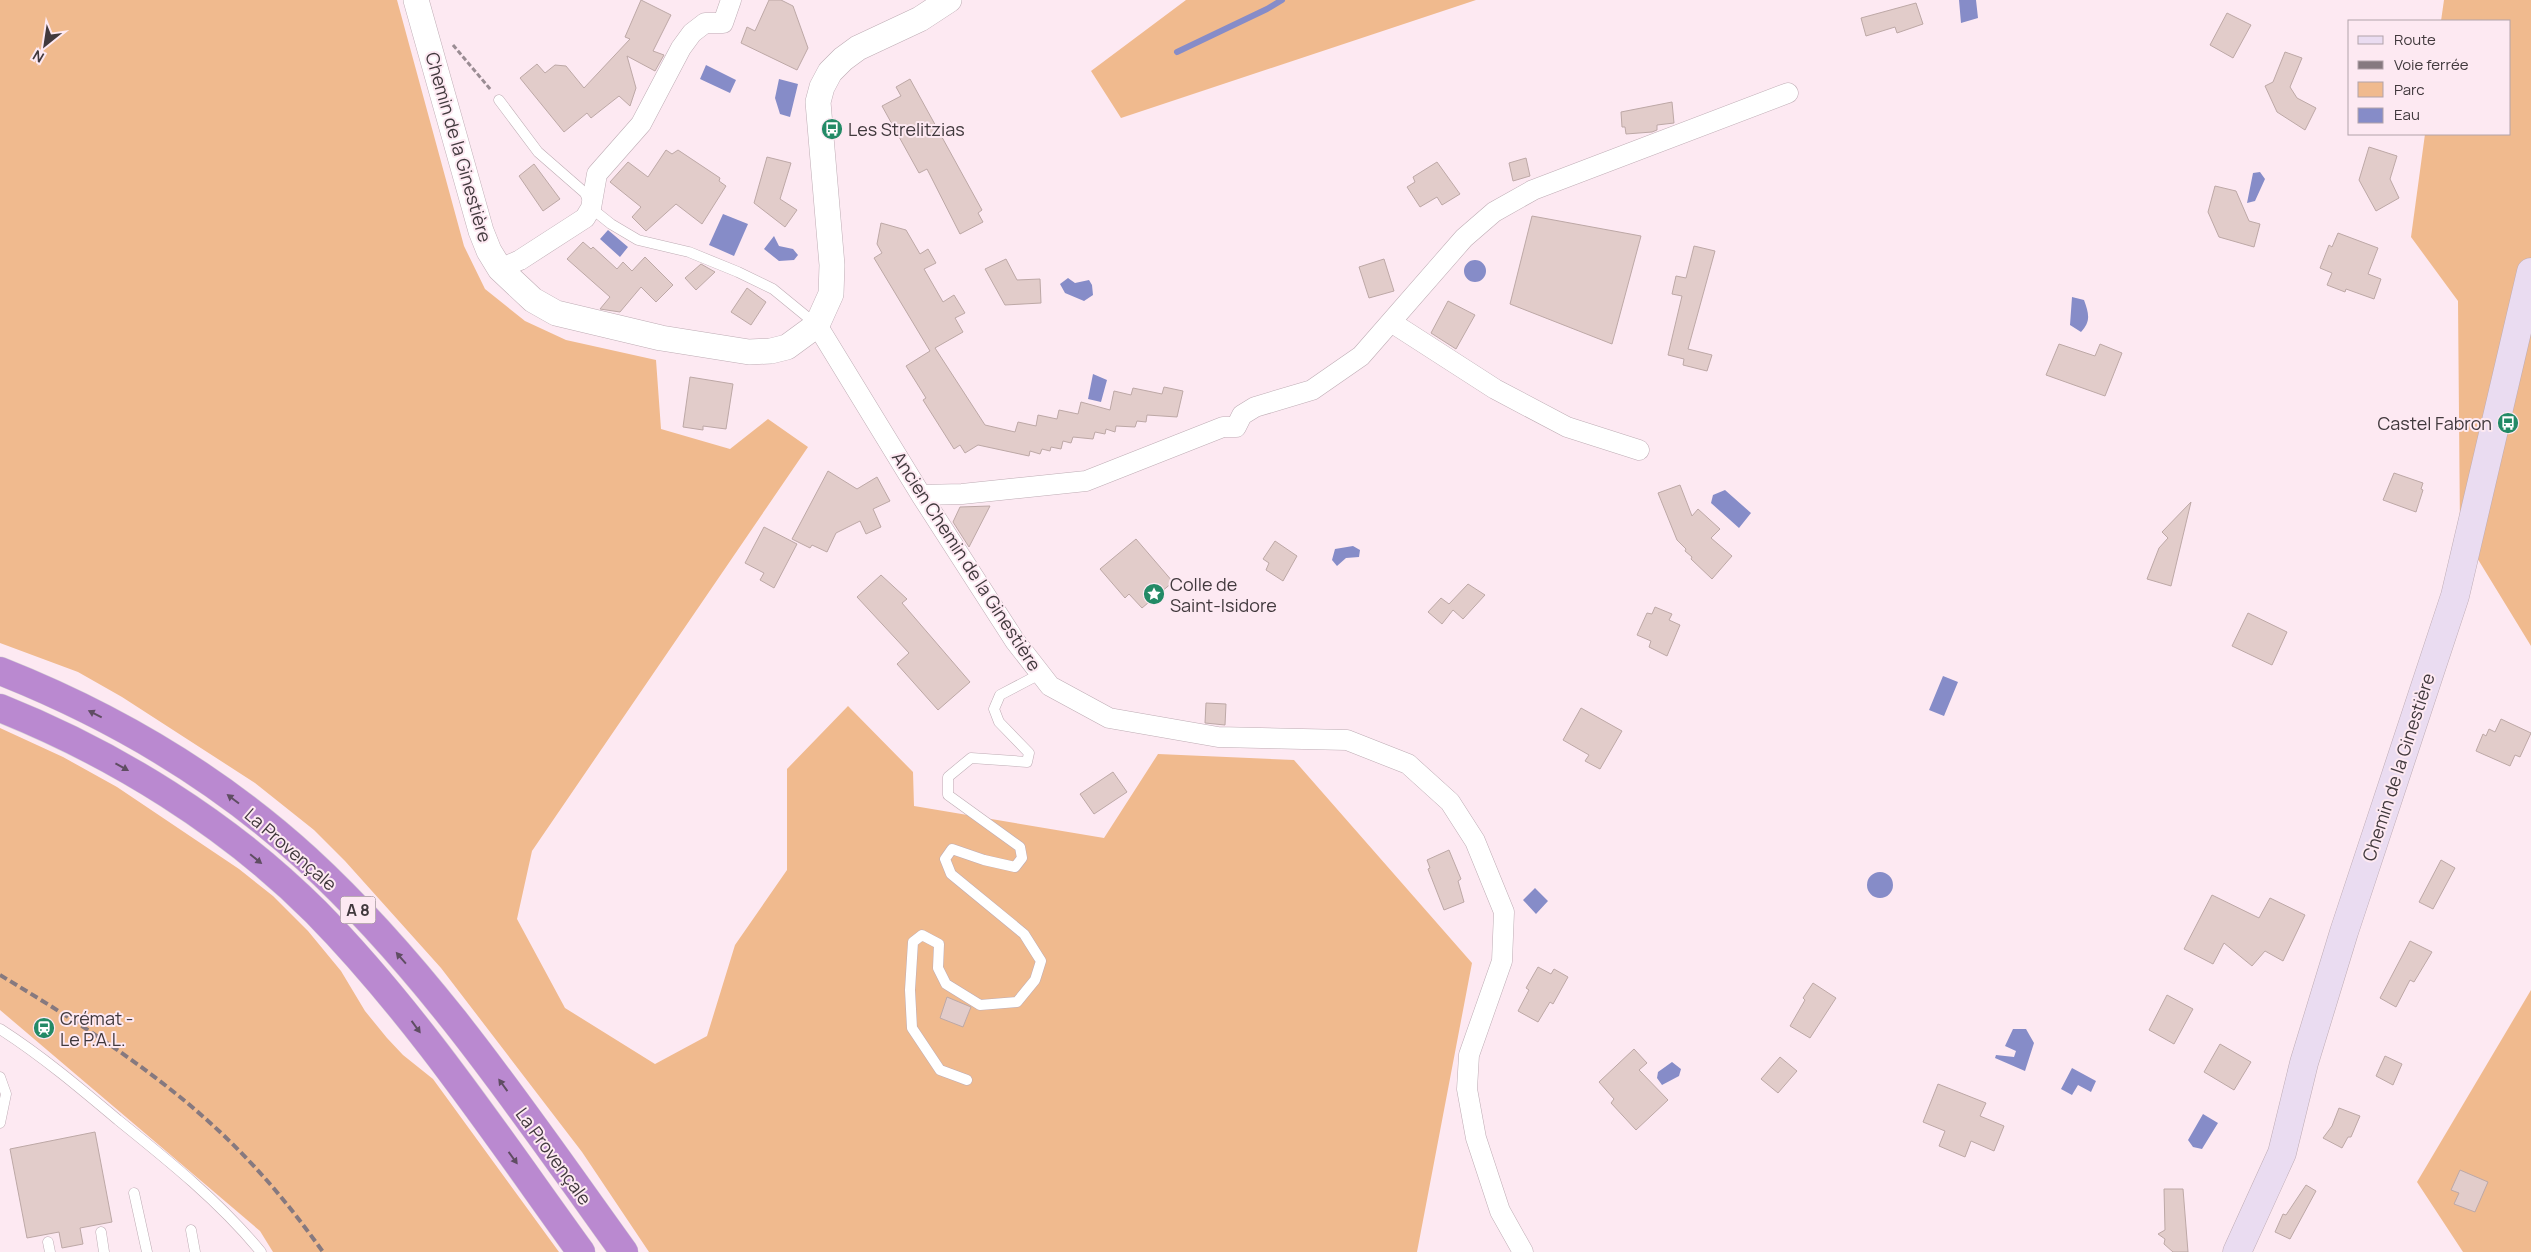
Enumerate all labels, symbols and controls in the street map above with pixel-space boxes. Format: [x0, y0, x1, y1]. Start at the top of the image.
north arrow [20, 20, 70, 70]
legend [2348, 20, 2511, 135]
text: Route [2394, 29, 2436, 50]
text: N [29, 46, 47, 67]
street label: Chemin de la Ginestière [420, 49, 498, 245]
text: Voie ferrée [2394, 54, 2469, 75]
text: Parc [2394, 79, 2425, 100]
text: Eau [2394, 104, 2420, 125]
bus stop icon: Les Strelitzias [820, 117, 844, 141]
place label: Les Strelitzias [848, 117, 965, 141]
place label: Castel Fabron [2377, 411, 2492, 435]
bus stop icon: Castel Fabron [2496, 411, 2520, 435]
street label: Ancien Chemin de la Ginestière [887, 447, 1047, 675]
place label: Colle de Saint-Isidore [1170, 572, 1277, 617]
place icon: Colle de Saint-Isidore [1142, 582, 1166, 606]
street label: Chemin de la Ginestière [2356, 670, 2440, 864]
one-way arrow [87, 710, 102, 718]
one-way arrow [116, 763, 129, 772]
one-way arrow [226, 794, 240, 804]
street label: La Provençale [240, 802, 342, 896]
one-way arrow [249, 854, 262, 865]
road number: A 8 [340, 896, 376, 924]
one-way arrow [396, 952, 407, 965]
place label: Crémat - Le P.A.L. [60, 1006, 133, 1051]
station icon: Crémat - Le P.A.L. [32, 1016, 56, 1040]
one-way arrow [411, 1020, 421, 1034]
one-way arrow [498, 1078, 508, 1092]
street label: La Provençale [511, 1103, 597, 1209]
one-way arrow [507, 1151, 518, 1164]

